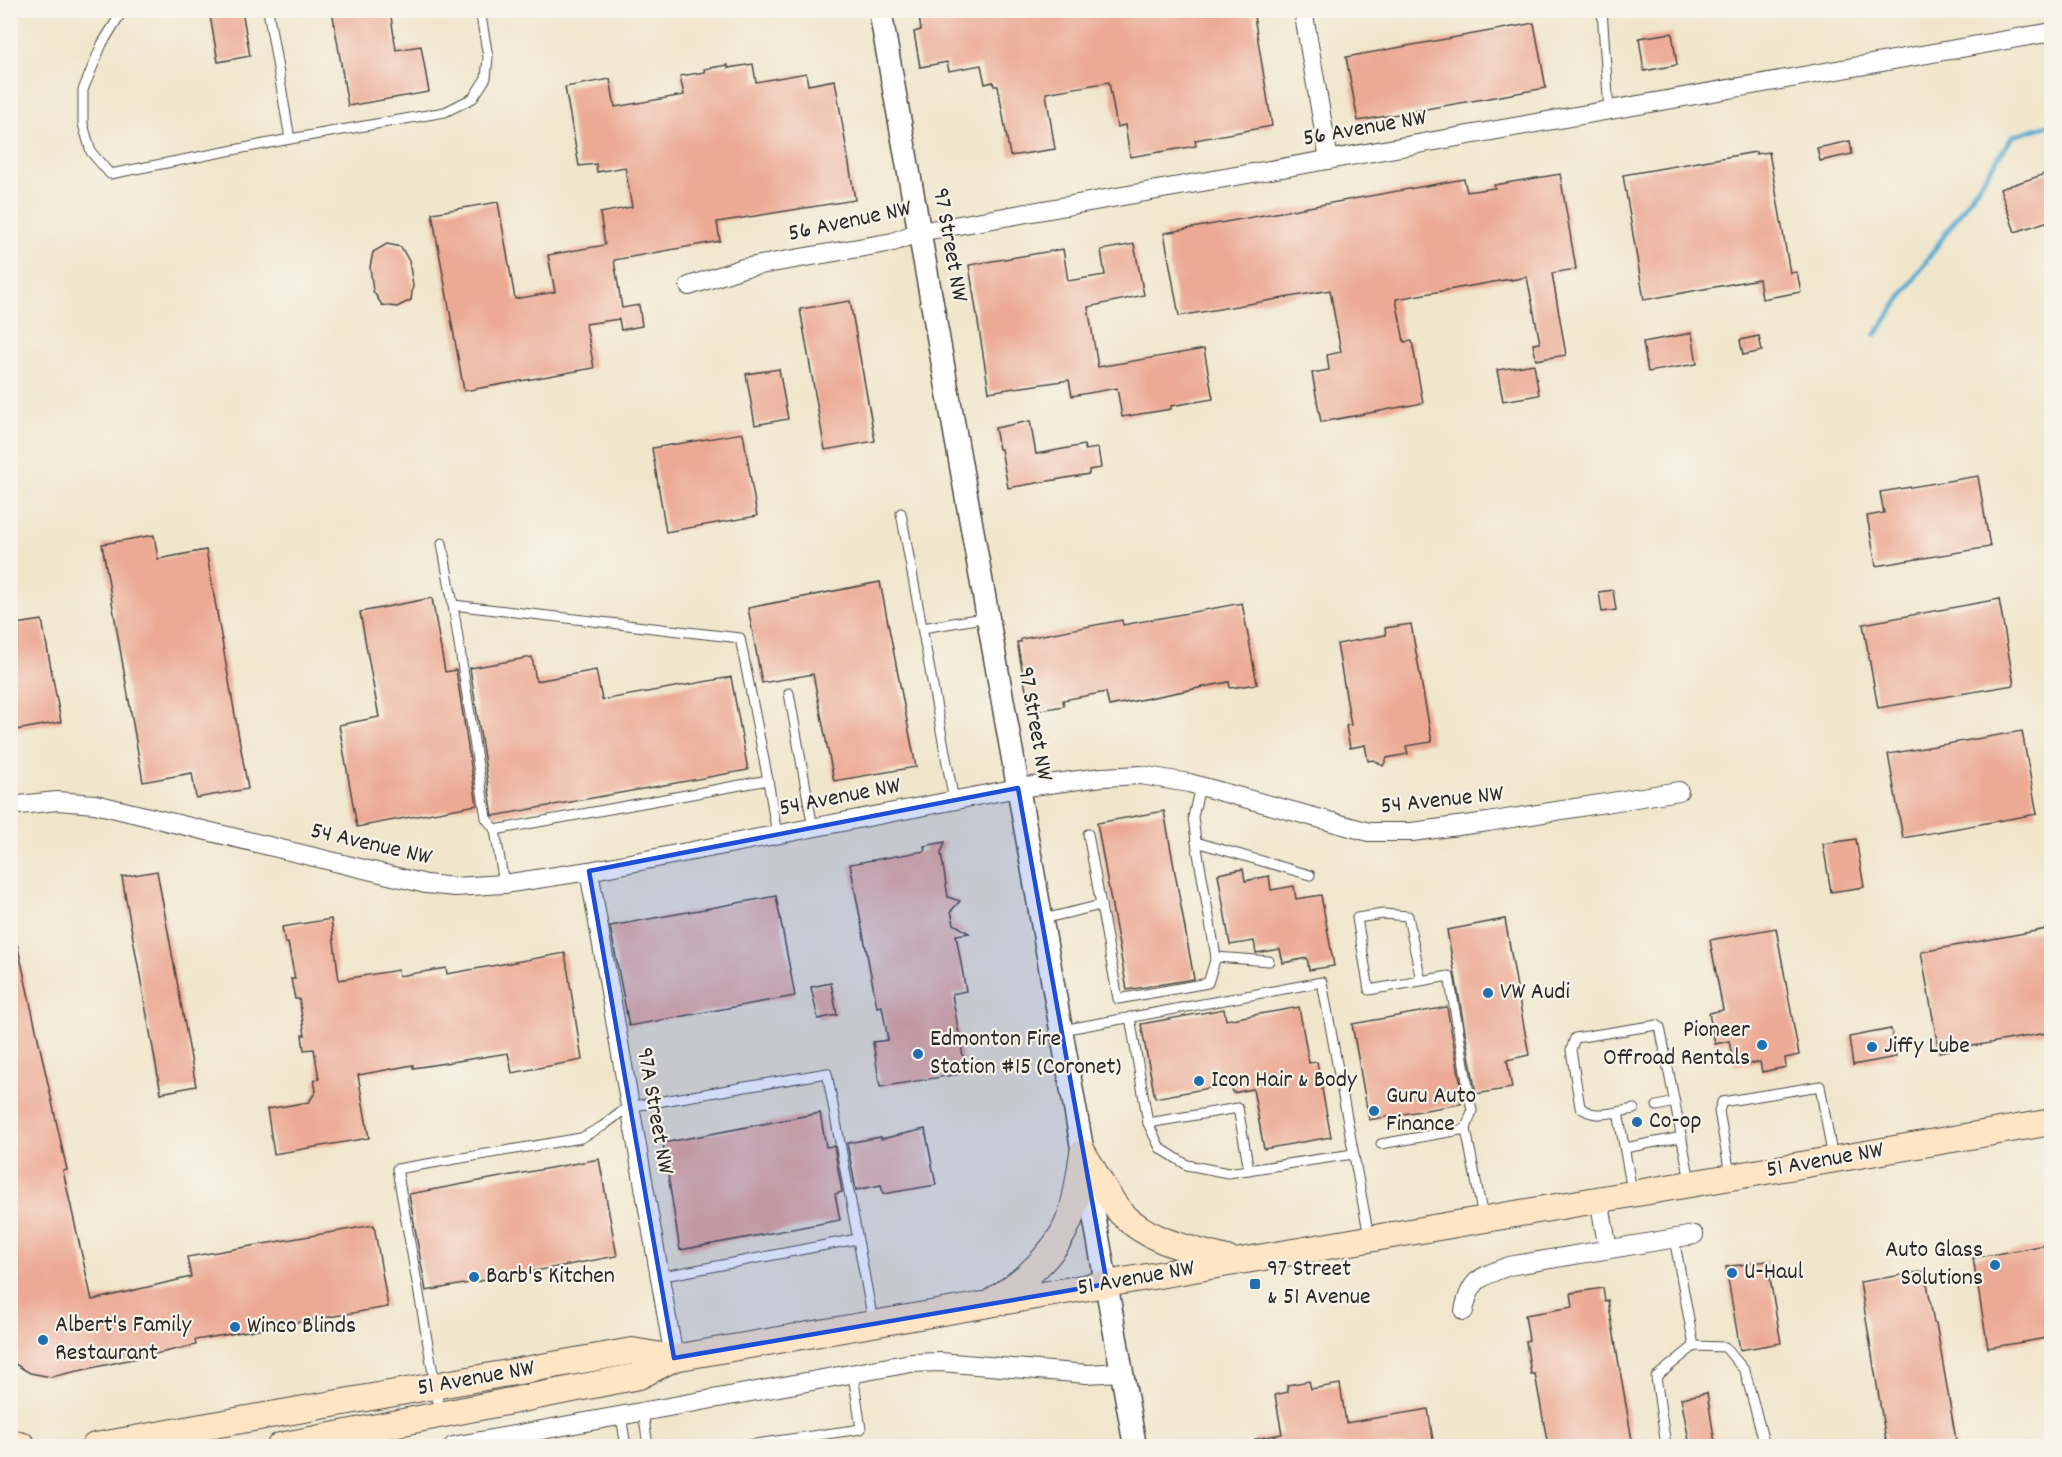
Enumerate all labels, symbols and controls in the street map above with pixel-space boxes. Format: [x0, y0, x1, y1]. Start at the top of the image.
street label: 56 Avenue NW [1300, 101, 1430, 157]
street label: 97 Street NW [922, 185, 976, 305]
street label: 56 Avenue NW [785, 192, 915, 252]
street label: 97 Street NW [1007, 664, 1061, 784]
street label: 54 Avenue NW [776, 770, 904, 826]
street label: 54 Avenue NW [1379, 778, 1505, 824]
street label: 54 Avenue NW [307, 815, 435, 875]
place label: VW Audi [1500, 976, 1570, 1010]
marker: VW Audi [1481, 986, 1495, 1000]
place label: Pioneer Offroad Rentals [1603, 1014, 1750, 1076]
place label: Edmonton Fire Station #15 (Coronet) [930, 1023, 1121, 1085]
place label: Jiffy Lube [1884, 1030, 1970, 1064]
marker: Pioneer Offroad Rentals [1755, 1038, 1769, 1052]
marker: Jiffy Lube [1865, 1040, 1879, 1054]
street label: 97A Street NW [626, 1045, 682, 1177]
marker: Edmonton Fire Station #15 (Coronet) [911, 1047, 925, 1061]
place label: Icon Hair & Body [1211, 1064, 1358, 1098]
marker: Icon Hair & Body [1192, 1074, 1206, 1088]
place label: Guru Auto Finance [1386, 1080, 1476, 1142]
marker: Guru Auto Finance [1367, 1104, 1381, 1118]
place label: Co-op [1649, 1105, 1702, 1139]
marker: Co-op [1630, 1115, 1644, 1129]
street label: 51 Avenue NW [1764, 1134, 1887, 1188]
place label: Auto Glass Solutions [1885, 1234, 1983, 1296]
street label: 51 Avenue NW [1075, 1252, 1198, 1306]
place label: 97 Street & 51 Avenue [1267, 1253, 1371, 1315]
place label: U-Haul [1744, 1256, 1804, 1290]
marker: Auto Glass Solutions [1988, 1258, 2002, 1272]
place label: Barb's Kitchen [486, 1260, 615, 1294]
marker: U-Haul [1725, 1266, 1739, 1280]
marker: Barb's Kitchen [467, 1270, 481, 1284]
marker: 97 Street & 51 Avenue [1248, 1277, 1262, 1291]
place label: Albert's Family Restaurant [55, 1309, 192, 1371]
place label: Winco Blinds [247, 1310, 356, 1344]
marker: Winco Blinds [228, 1320, 242, 1334]
marker: Albert's Family Restaurant [36, 1333, 50, 1347]
street label: 51 Avenue NW [415, 1352, 538, 1406]

